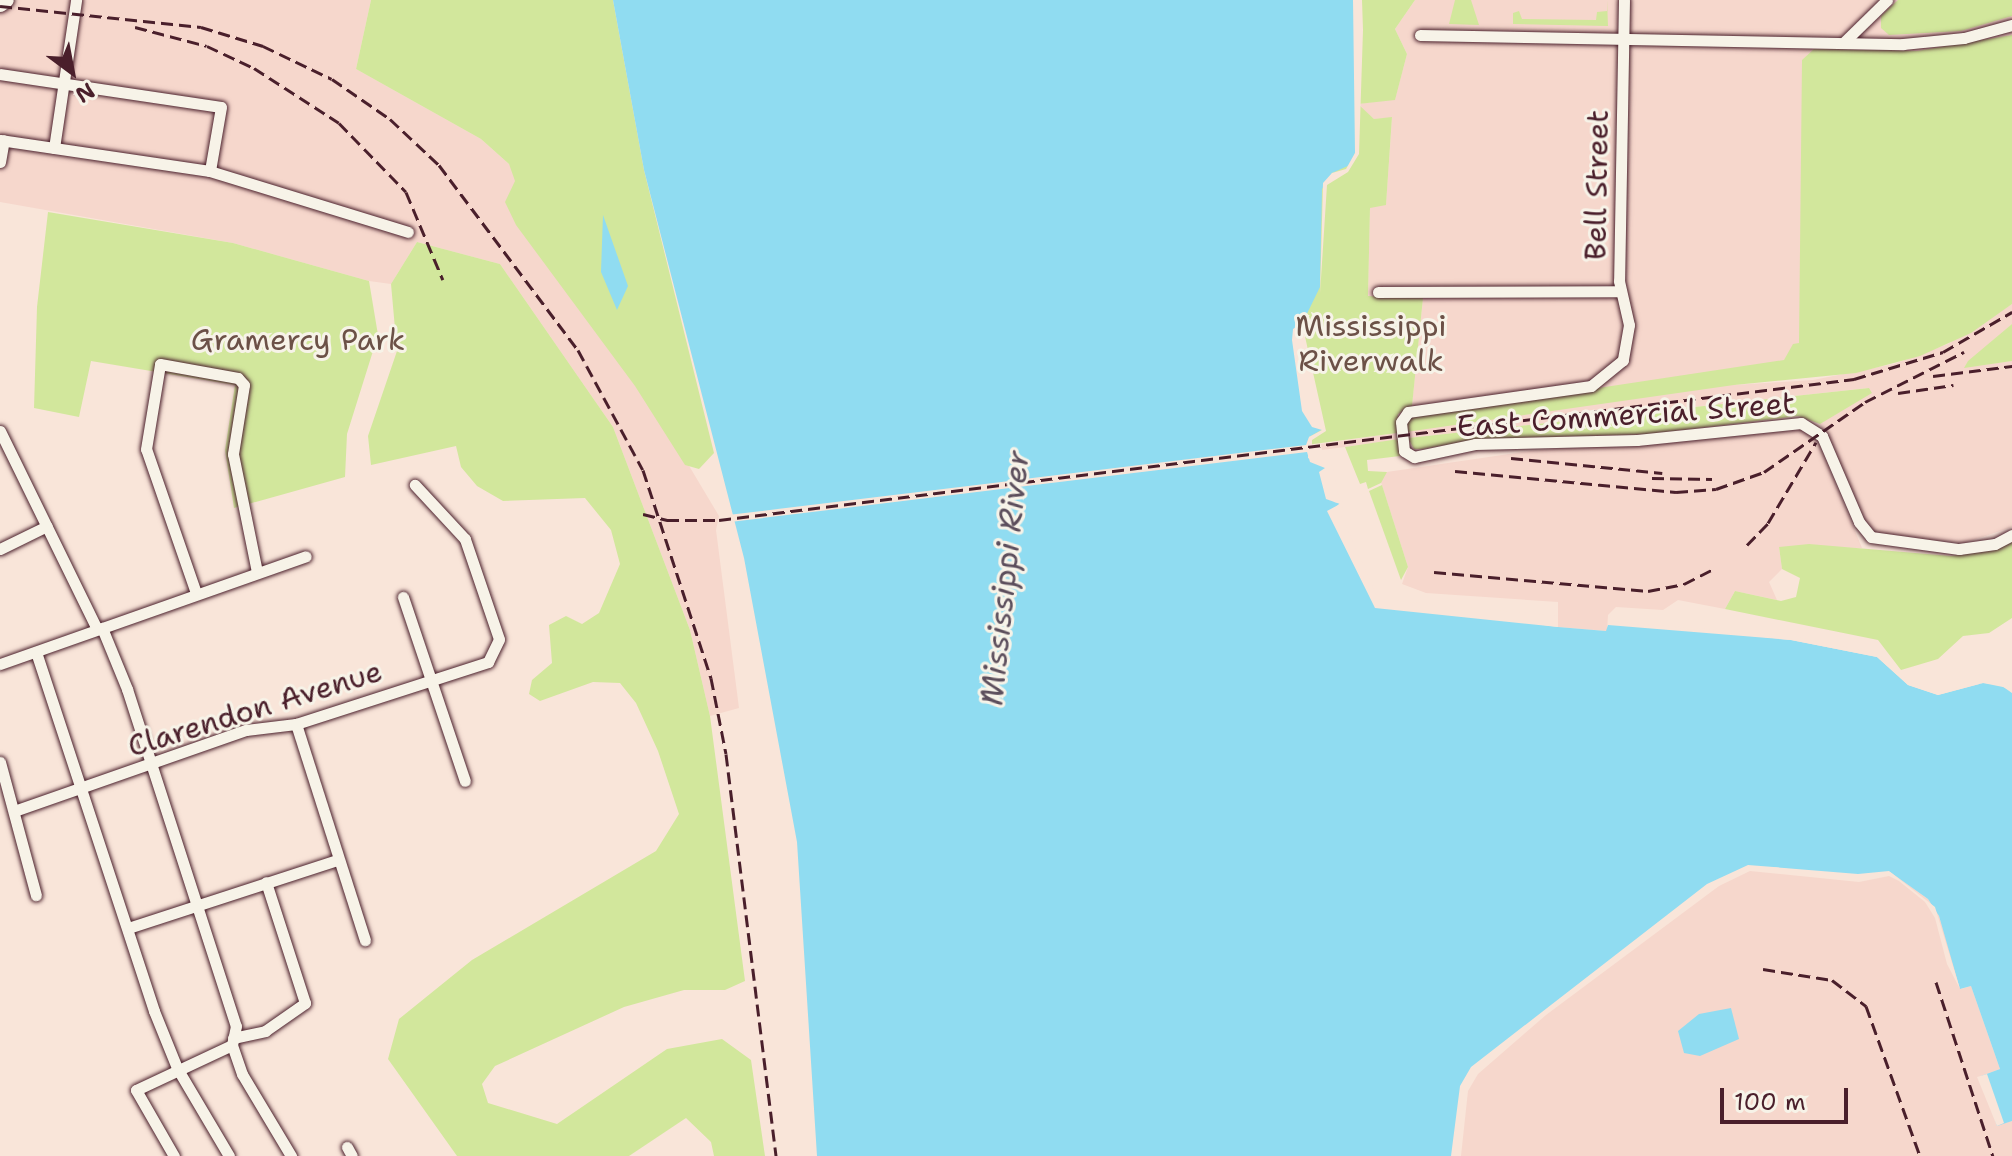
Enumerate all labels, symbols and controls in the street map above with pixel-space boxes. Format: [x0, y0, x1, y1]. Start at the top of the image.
north arrow [32, 32, 112, 112]
text: N [70, 76, 100, 110]
street label: Bell Street [1578, 109, 1616, 261]
park label: Mississippi Riverwalk [1295, 308, 1447, 378]
park label: Gramercy Park [191, 322, 405, 358]
street label: East Commercial Street [1456, 385, 1796, 445]
water label: Mississippi River [973, 449, 1037, 707]
street label: Clarendon Avenue [123, 653, 387, 765]
scale bar [1724, 1072, 1852, 1122]
text: 100 m [1734, 1086, 1806, 1118]

